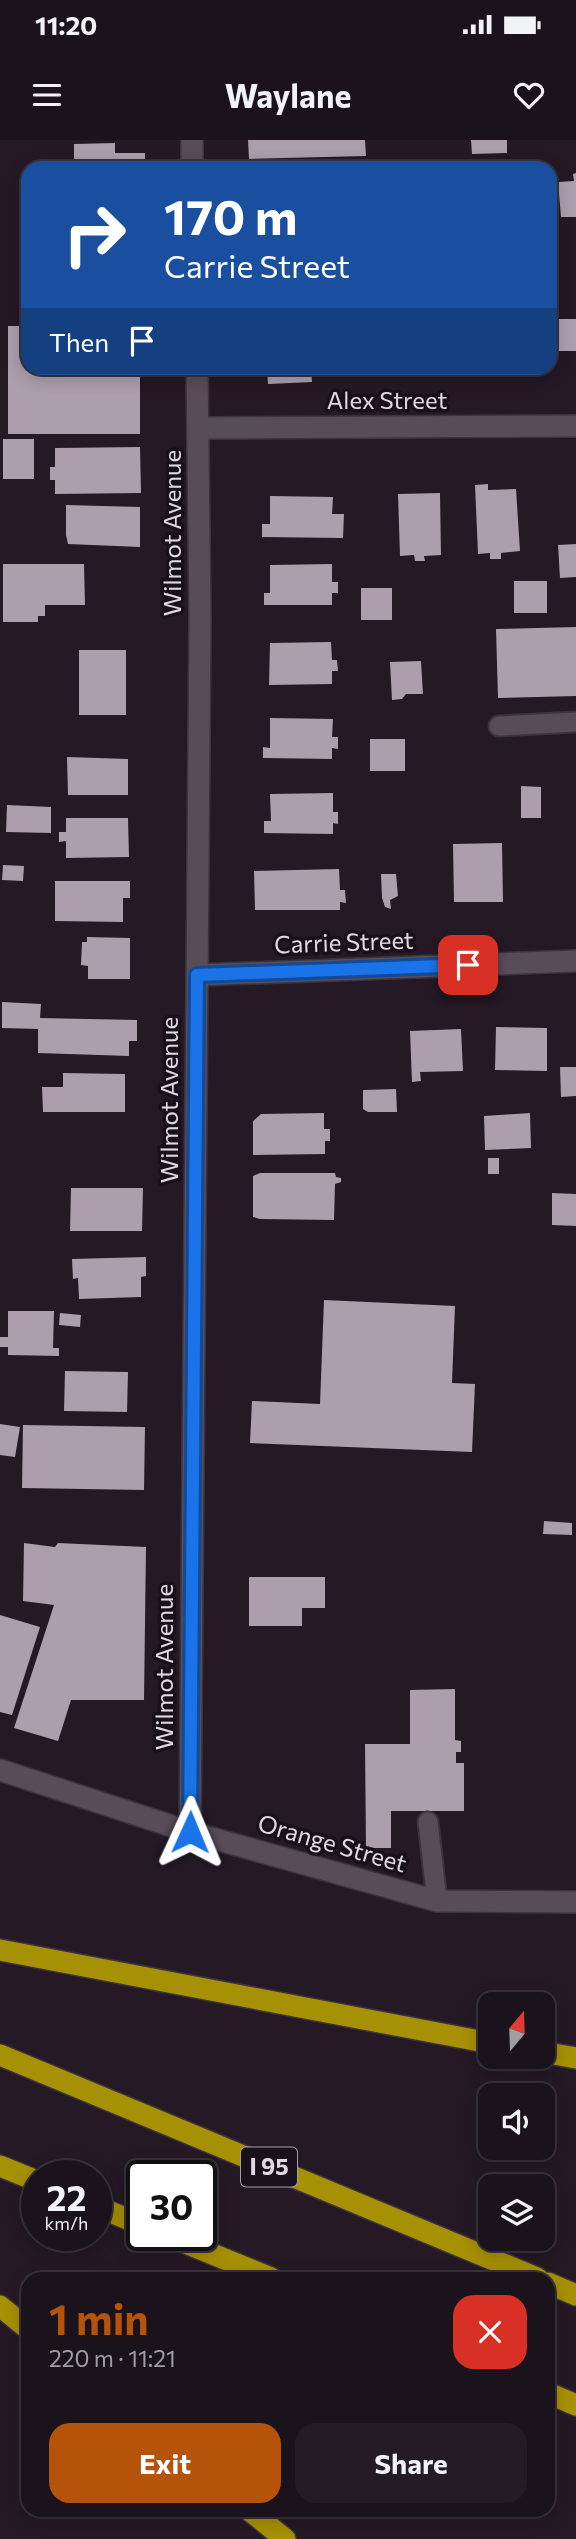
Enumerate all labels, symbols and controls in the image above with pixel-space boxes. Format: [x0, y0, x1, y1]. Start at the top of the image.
text: 11:20 [35, 9, 97, 40]
text: Waylane [225, 75, 351, 115]
icon: menu [28, 76, 66, 114]
icon: heart [510, 76, 548, 114]
text: 170 m [164, 185, 297, 245]
icon: right [49, 189, 140, 280]
text: Carrie Street [164, 245, 350, 285]
icon: arrive [123, 322, 161, 360]
text: Then [49, 326, 109, 357]
street label: Alex Street [327, 385, 447, 414]
street label: Wilmot Avenue [157, 450, 186, 616]
street label: Carrie Street [274, 925, 414, 958]
pin [438, 935, 498, 995]
icon: arrive [449, 946, 487, 984]
street label: Wilmot Avenue [154, 1017, 183, 1183]
street label: Wilmot Avenue [149, 1584, 178, 1750]
position arrow [153, 1795, 227, 1869]
street label: Orange Street [255, 1808, 410, 1878]
north arrow [478, 1992, 555, 2068]
map controls [478, 1992, 555, 2251]
button: sound [478, 2083, 555, 2160]
road number: I 95 [241, 2148, 297, 2186]
speed limit sign: 30 [126, 2160, 217, 2251]
button: layers [478, 2174, 555, 2251]
text: 22 [47, 2175, 86, 2218]
text: km/h [45, 2212, 88, 2234]
text: 1 min [49, 2292, 149, 2344]
button: close [453, 2295, 527, 2369]
text: 220 m · 11:21 [49, 2344, 176, 2372]
button: Exit [49, 2423, 281, 2503]
button: Share [295, 2423, 527, 2503]

